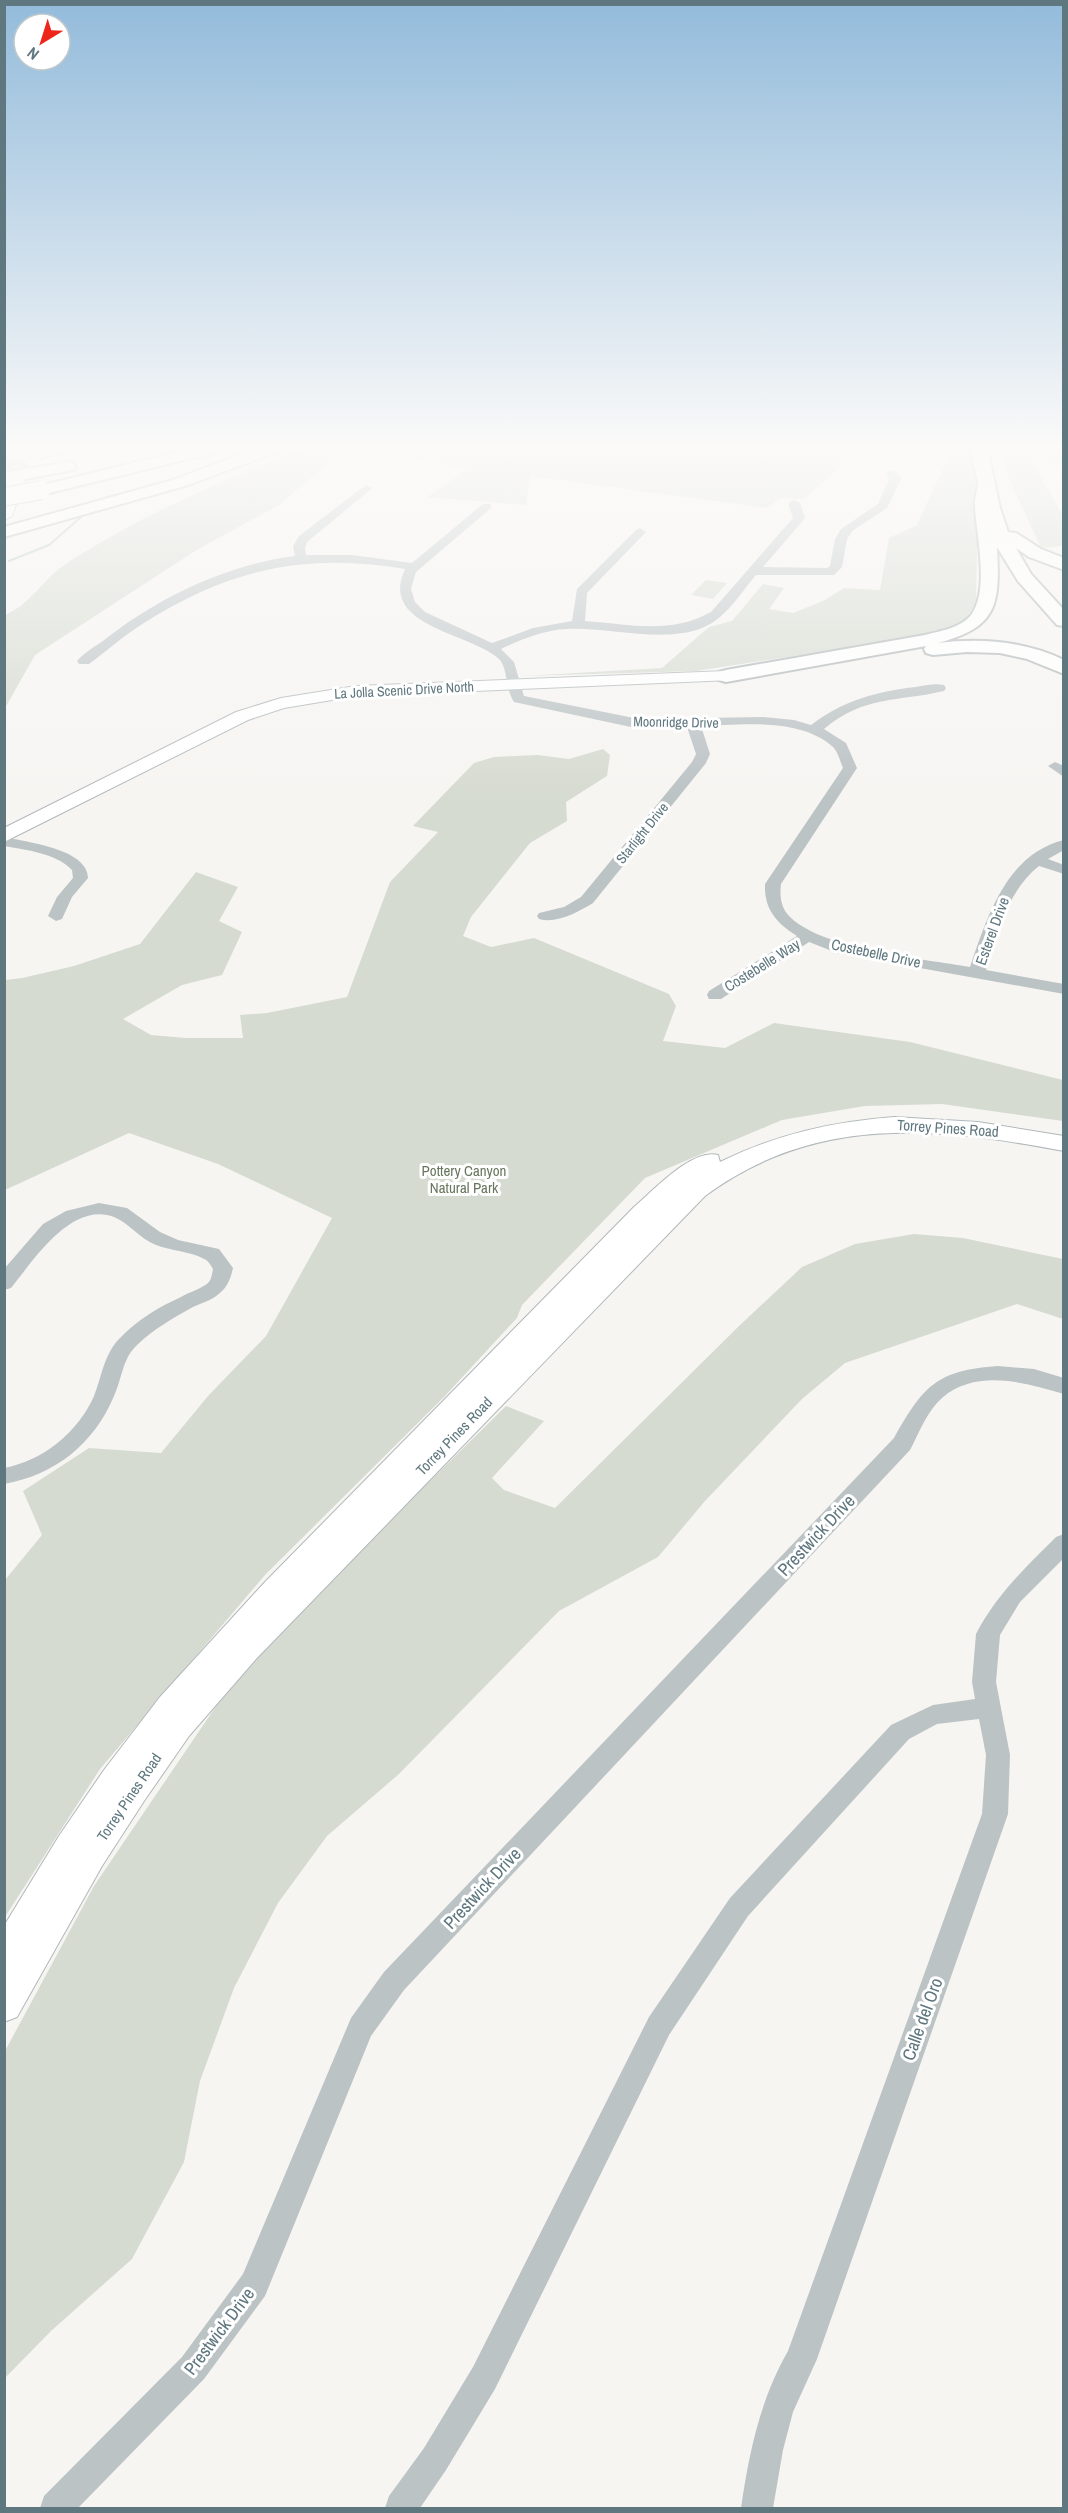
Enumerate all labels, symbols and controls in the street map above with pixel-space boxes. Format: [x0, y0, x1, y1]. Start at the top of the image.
north arrow [12, 12, 72, 72]
text: N [22, 42, 43, 65]
street label: La Jolla Scenic Drive North [334, 677, 474, 703]
street label: Moonridge Drive [633, 712, 719, 732]
street label: Starlight Drive [612, 799, 672, 867]
street label: Esterel Drive [970, 894, 1014, 968]
street label: Costebelle Way [720, 933, 805, 997]
street label: Costebelle Drive [829, 933, 923, 973]
street label: Torrey Pines Road [896, 1114, 1000, 1142]
park label: Pottery Canyon Natural Park [422, 1160, 506, 1198]
street label: Torrey Pines Road [411, 1392, 497, 1480]
street label: Prestwick Drive [772, 1489, 860, 1581]
street label: Torrey Pines Road [92, 1749, 166, 1845]
street label: Prestwick Drive [438, 1842, 526, 1934]
street label: Calle del Oro [896, 1974, 948, 2064]
street label: Prestwick Drive [178, 2282, 260, 2380]

